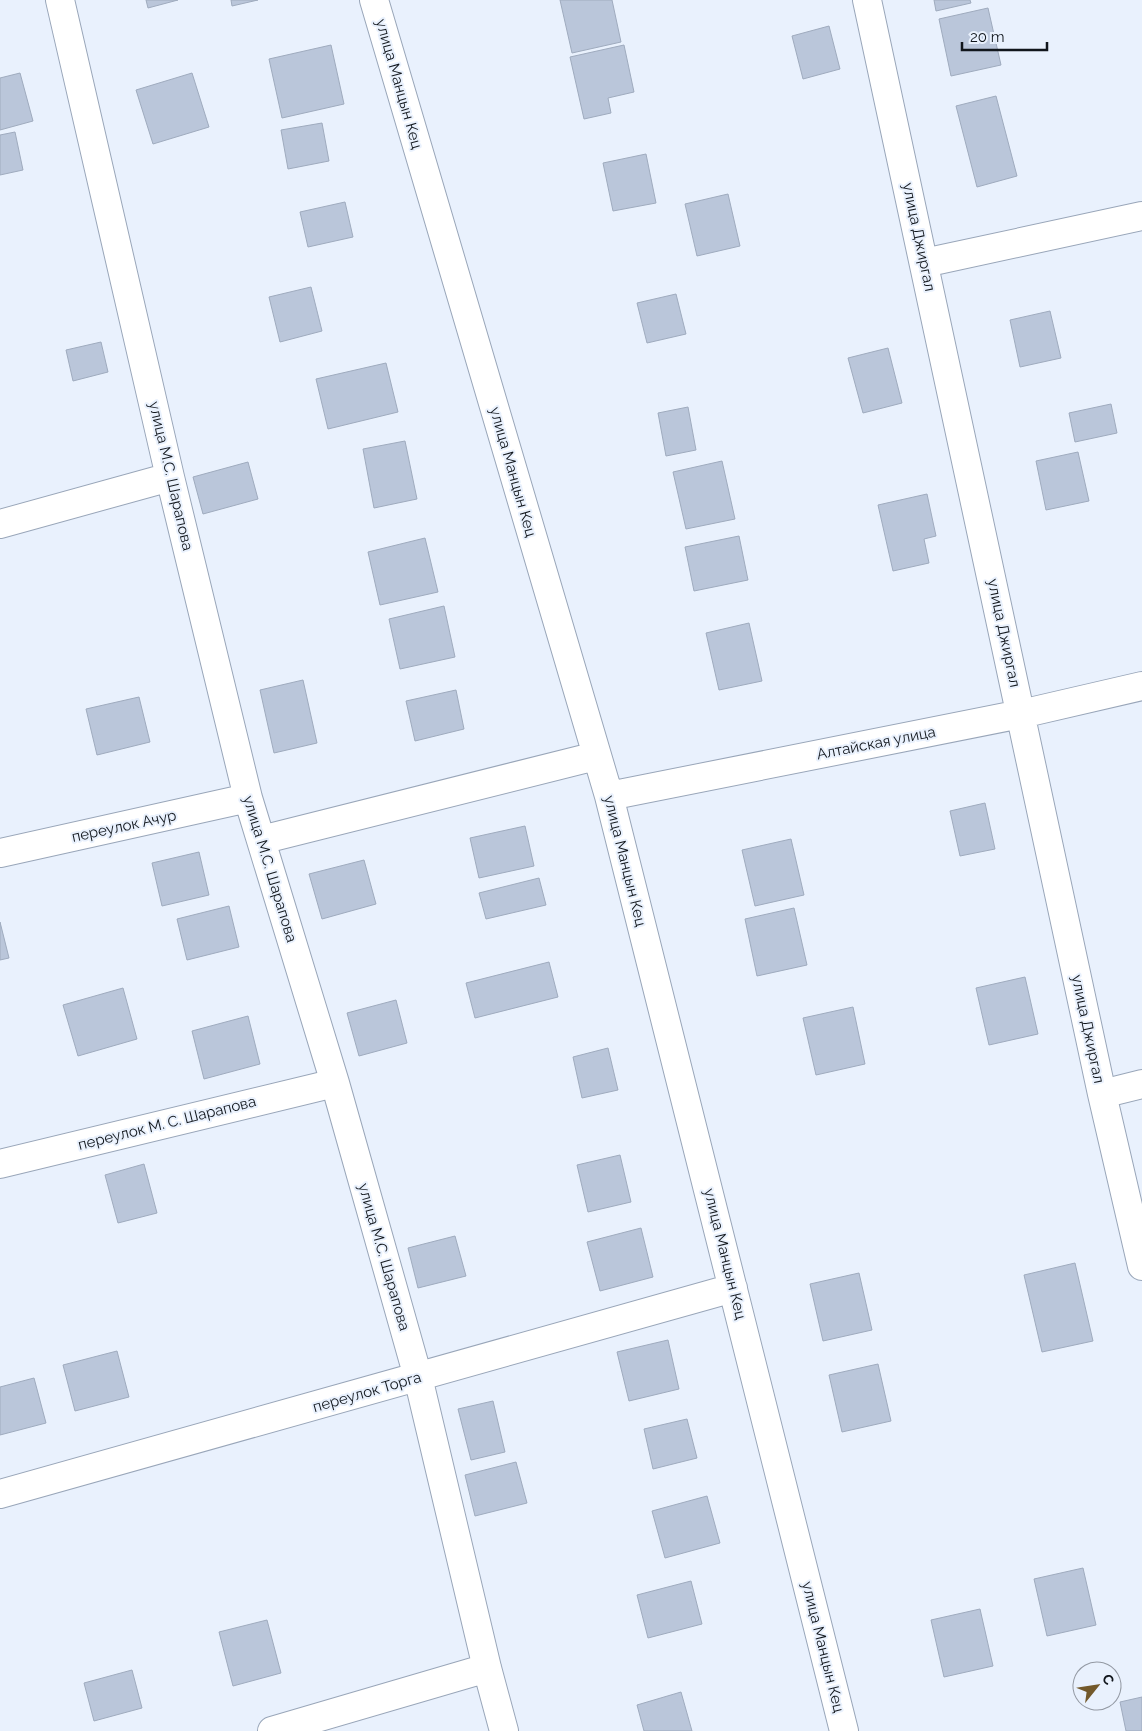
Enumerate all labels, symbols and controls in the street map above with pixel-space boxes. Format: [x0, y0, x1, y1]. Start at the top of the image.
street label: улица Манцын Кец [372, 17, 426, 151]
scale bar [962, 20, 1047, 52]
text: 20 m [970, 28, 1005, 46]
street label: улица Джиргал [899, 181, 939, 293]
street label: улица М.С. Шарапова [145, 400, 197, 552]
street label: улица Манцын Кец [486, 405, 540, 539]
street label: улица Джиргал [984, 577, 1024, 689]
street label: Алтайская улица [815, 723, 937, 763]
street label: улица М.С. Шарапова [239, 793, 301, 945]
street label: улица Манцын Кец [600, 794, 650, 929]
street label: переулок Ачур [70, 806, 178, 846]
street label: улица Джиргал [1068, 973, 1108, 1085]
street label: переулок М. С. Шарапова [76, 1092, 258, 1154]
street label: улица М.С. Шарапова [354, 1181, 414, 1333]
street label: улица Манцын Кец [700, 1187, 750, 1322]
street label: переулок Торга [311, 1368, 423, 1416]
street label: улица Манцын Кец [798, 1580, 848, 1715]
north arrow [1072, 1661, 1122, 1711]
text: С [1099, 1671, 1118, 1688]

